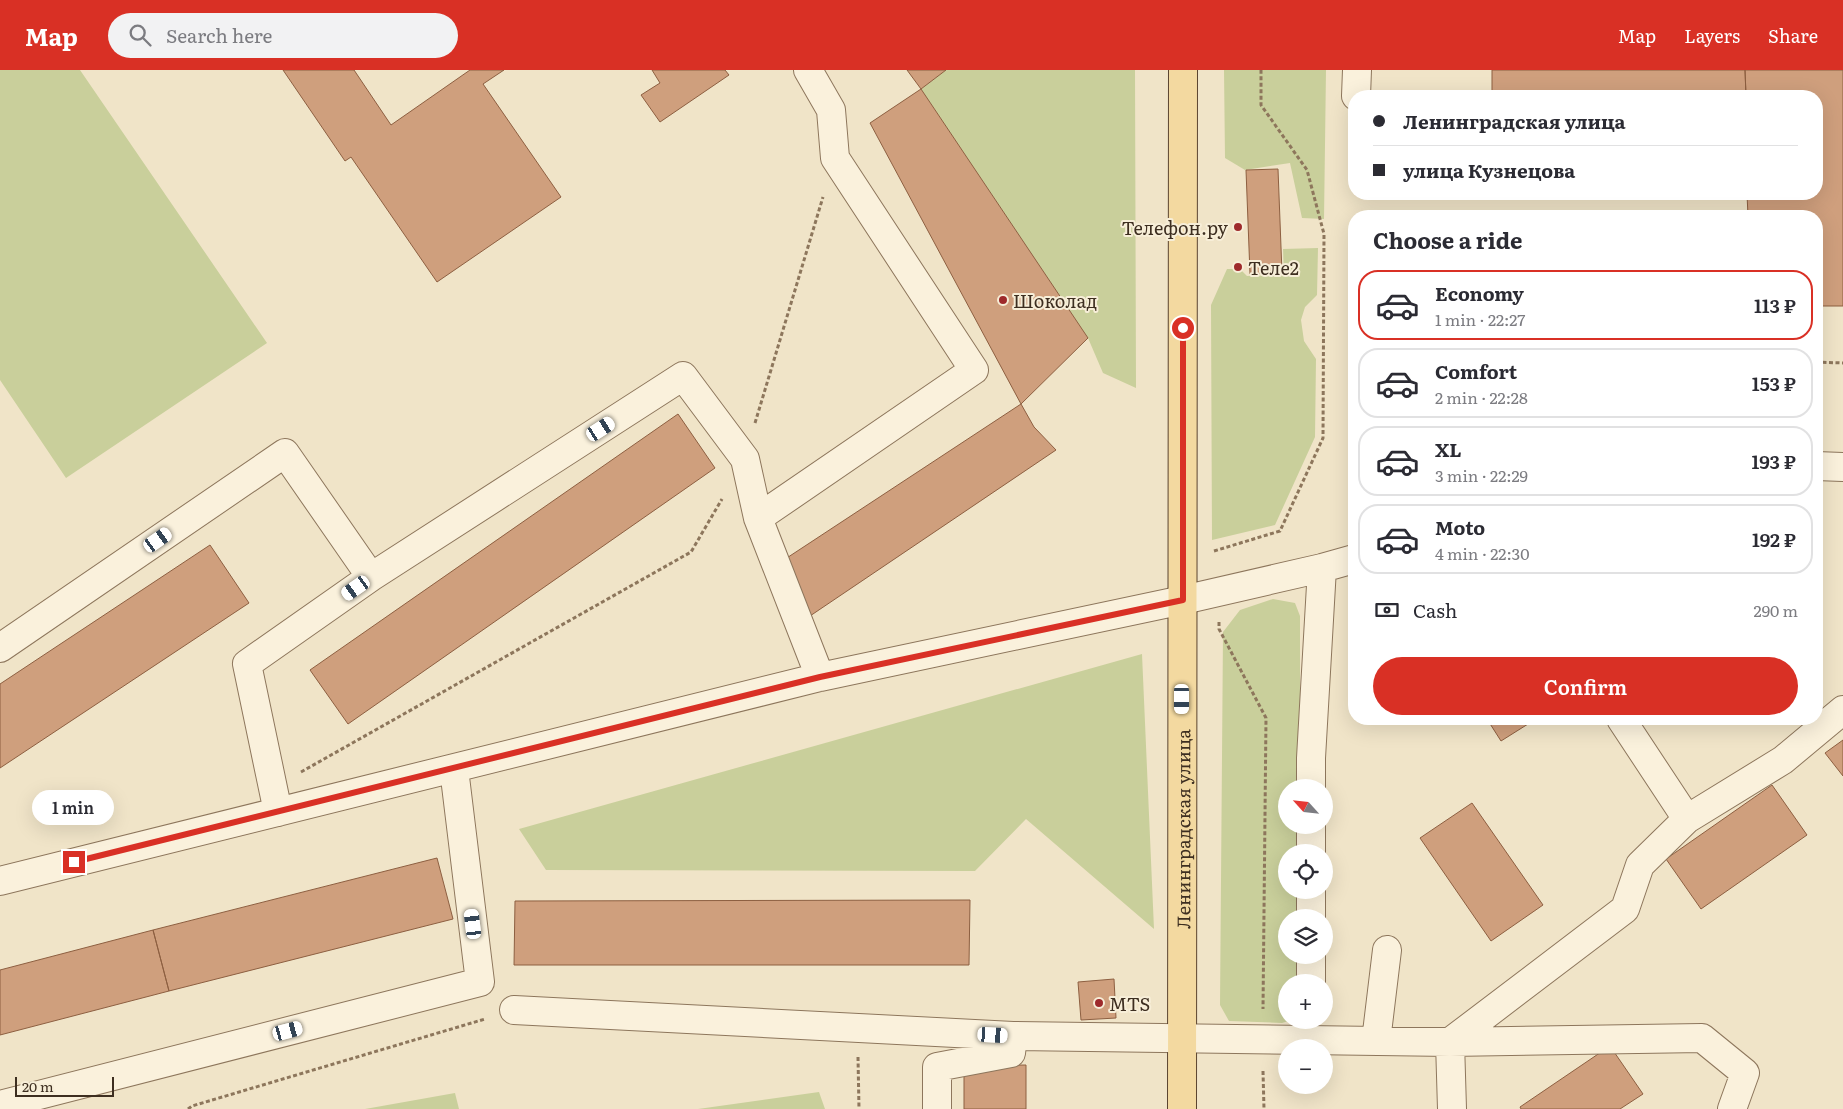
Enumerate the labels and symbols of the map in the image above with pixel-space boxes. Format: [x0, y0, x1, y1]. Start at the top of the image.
place label: Телефон.ру [1121, 214, 1229, 241]
marker: Телефон.ру [1232, 221, 1244, 233]
place label: Теле2 [1248, 254, 1299, 281]
marker: Теле2 [1232, 261, 1244, 273]
place label: Шоколад [1013, 287, 1097, 314]
marker: Шоколад [997, 294, 1009, 306]
route start [1172, 317, 1194, 339]
car [584, 415, 617, 443]
car [141, 525, 174, 555]
car [339, 573, 372, 603]
car [1174, 684, 1189, 714]
street label: Ленинградская улица [1169, 729, 1196, 929]
north arrow [1278, 779, 1332, 834]
callout: 1 min [33, 790, 115, 824]
route end [63, 851, 85, 873]
car [463, 908, 482, 940]
place label: MTS [1109, 990, 1150, 1017]
marker: MTS [1093, 997, 1105, 1009]
car [271, 1020, 304, 1042]
car [977, 1027, 1008, 1043]
scale bar [15, 1074, 114, 1097]

